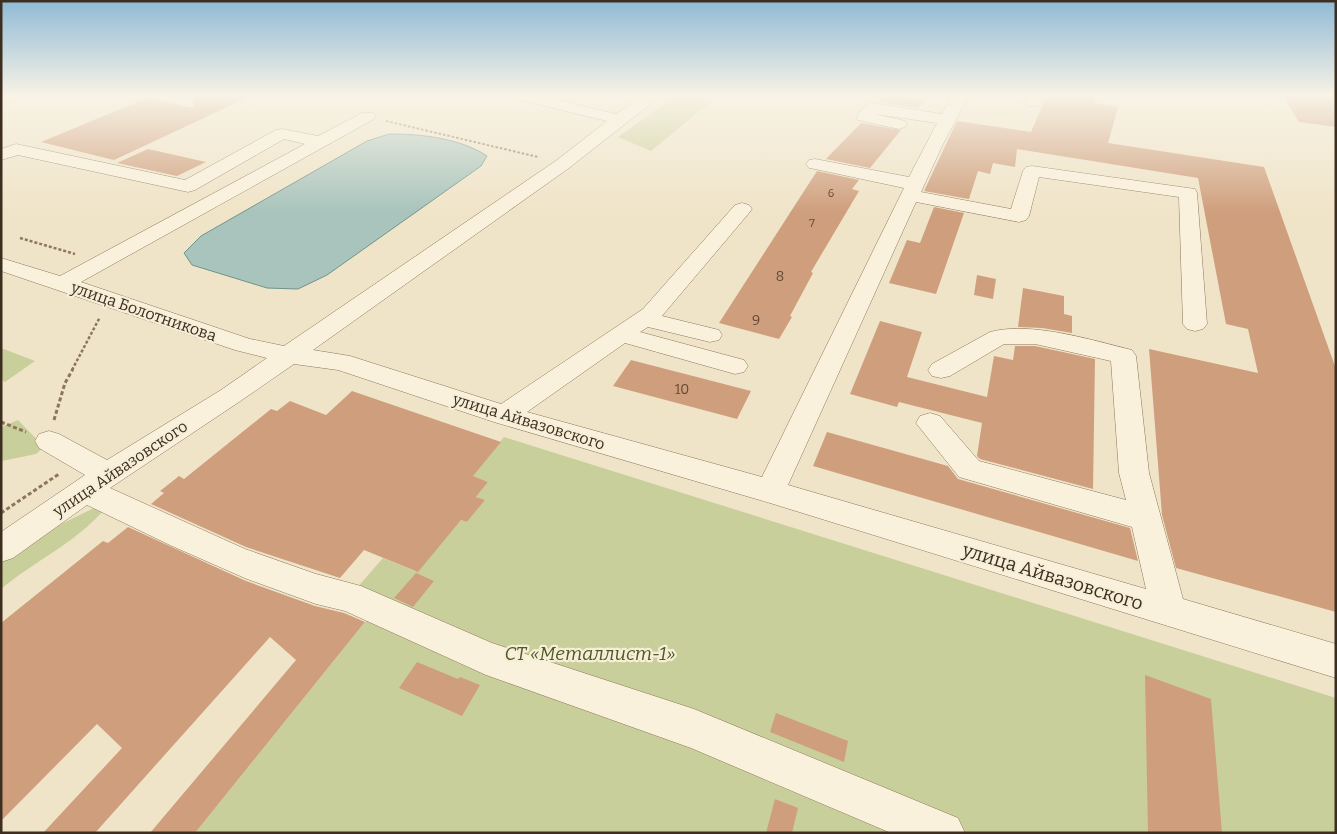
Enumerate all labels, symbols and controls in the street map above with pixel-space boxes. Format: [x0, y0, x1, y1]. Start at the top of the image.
house number: 6 [828, 187, 834, 200]
house number: 7 [809, 217, 815, 230]
house number: 8 [776, 268, 784, 285]
street label: улица Болотникова [68, 277, 219, 345]
house number: 9 [752, 312, 760, 329]
house number: 10 [675, 381, 689, 398]
street label: улица Айвазовского [450, 389, 607, 454]
street label: улица Айвазовского [49, 416, 191, 521]
street label: улица Айвазовского [959, 538, 1146, 615]
park label: СТ «Металлист-1» [505, 642, 676, 665]

